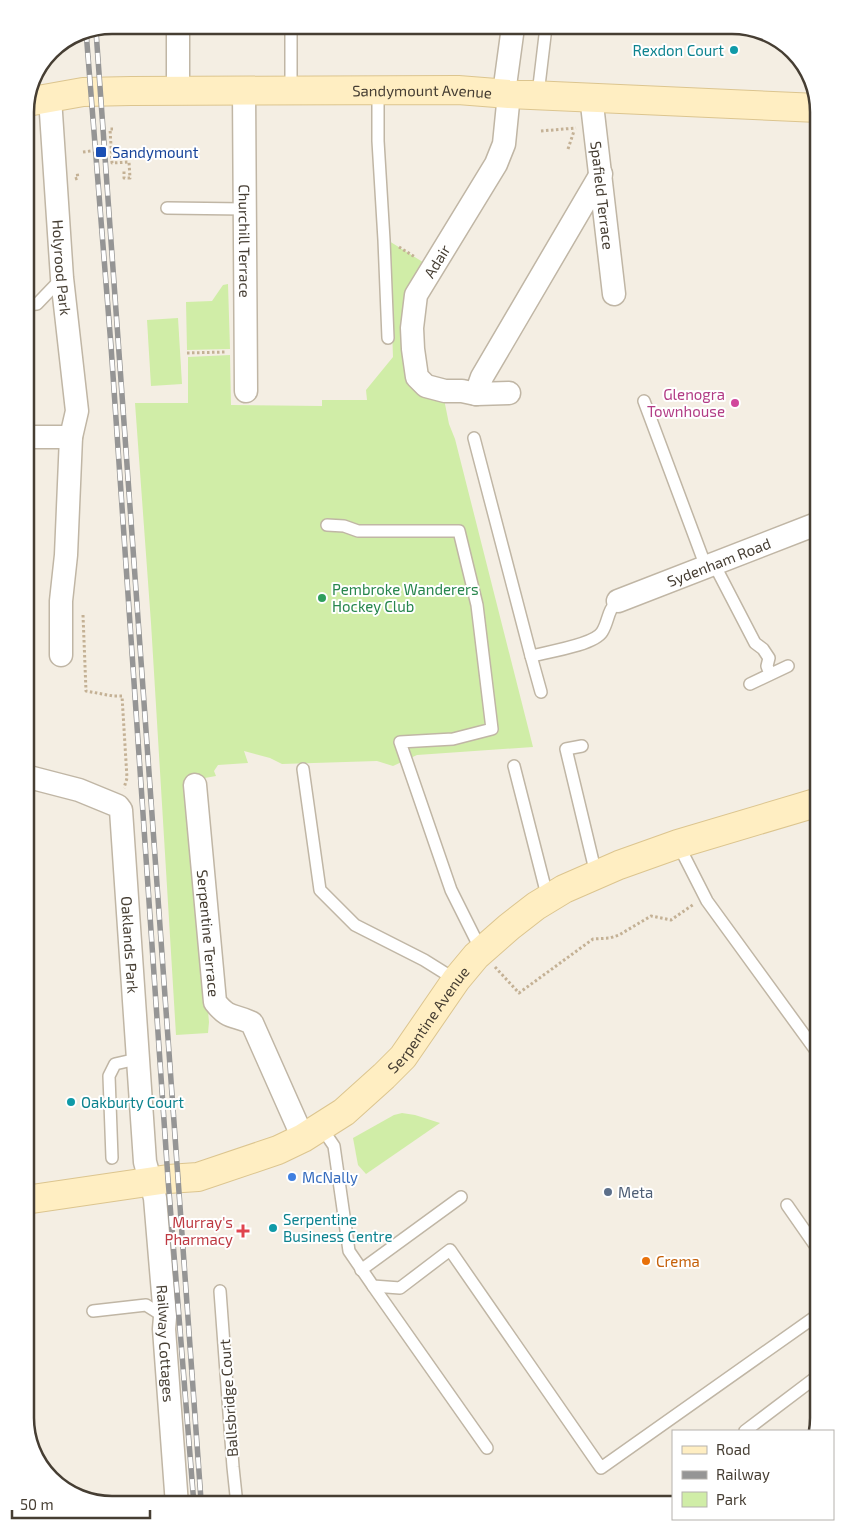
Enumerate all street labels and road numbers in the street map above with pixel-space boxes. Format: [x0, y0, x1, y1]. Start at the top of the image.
street label: Sandymount Avenue [352, 81, 493, 102]
street label: Spafield Terrace [587, 140, 618, 251]
street label: Churchill Terrace [236, 184, 254, 298]
street label: Holyrood Park [49, 219, 75, 317]
street label: Adair [420, 241, 454, 281]
street label: Sydenham Road [664, 534, 773, 590]
street label: Serpentine Terrace [194, 869, 224, 998]
street label: Oaklands Park [118, 895, 143, 994]
street label: Serpentine Avenue [383, 962, 473, 1077]
street label: Railway Cottages [153, 1284, 178, 1403]
street label: Ballsbridge Court [215, 1338, 241, 1457]

